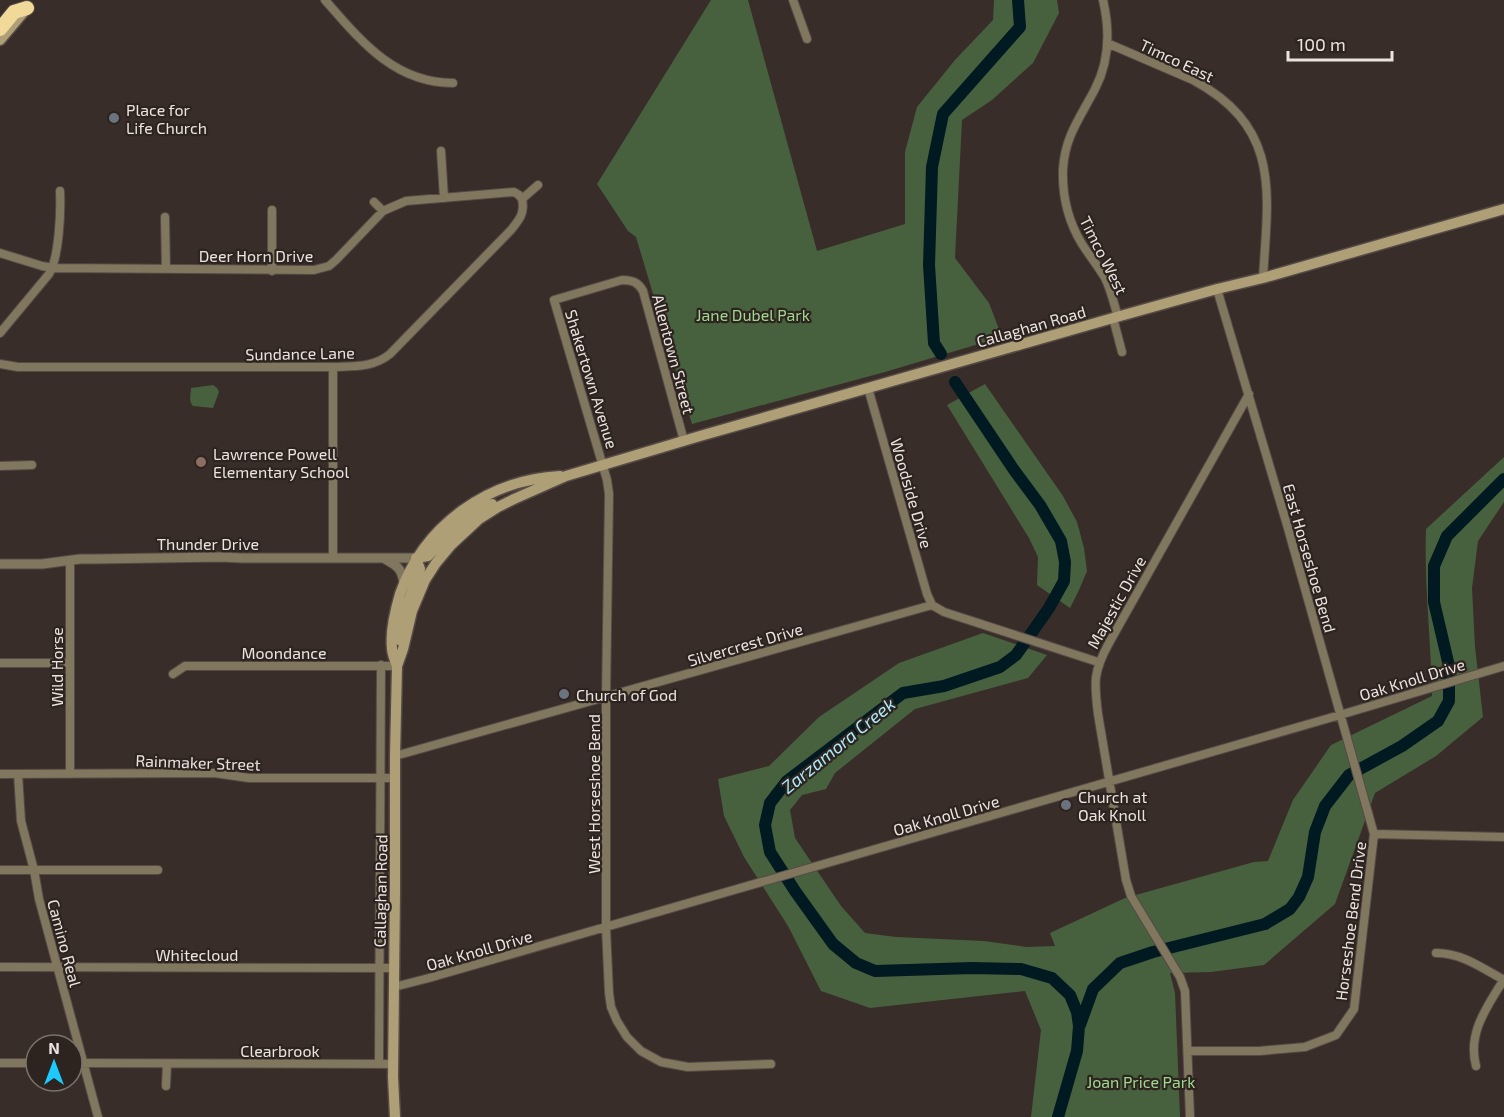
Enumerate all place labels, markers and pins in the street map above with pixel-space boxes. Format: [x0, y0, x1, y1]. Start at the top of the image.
place label: Place for Life Church [126, 100, 207, 137]
marker: Place for Life Church [107, 111, 121, 125]
place label: Lawrence Powell Elementary School [213, 444, 349, 481]
marker: Lawrence Powell Elementary School [194, 455, 208, 469]
place label: Church of God [576, 685, 677, 704]
marker: Church of God [557, 687, 571, 701]
place label: Church at Oak Knoll [1078, 787, 1147, 824]
marker: Church at Oak Knoll [1059, 798, 1073, 812]

